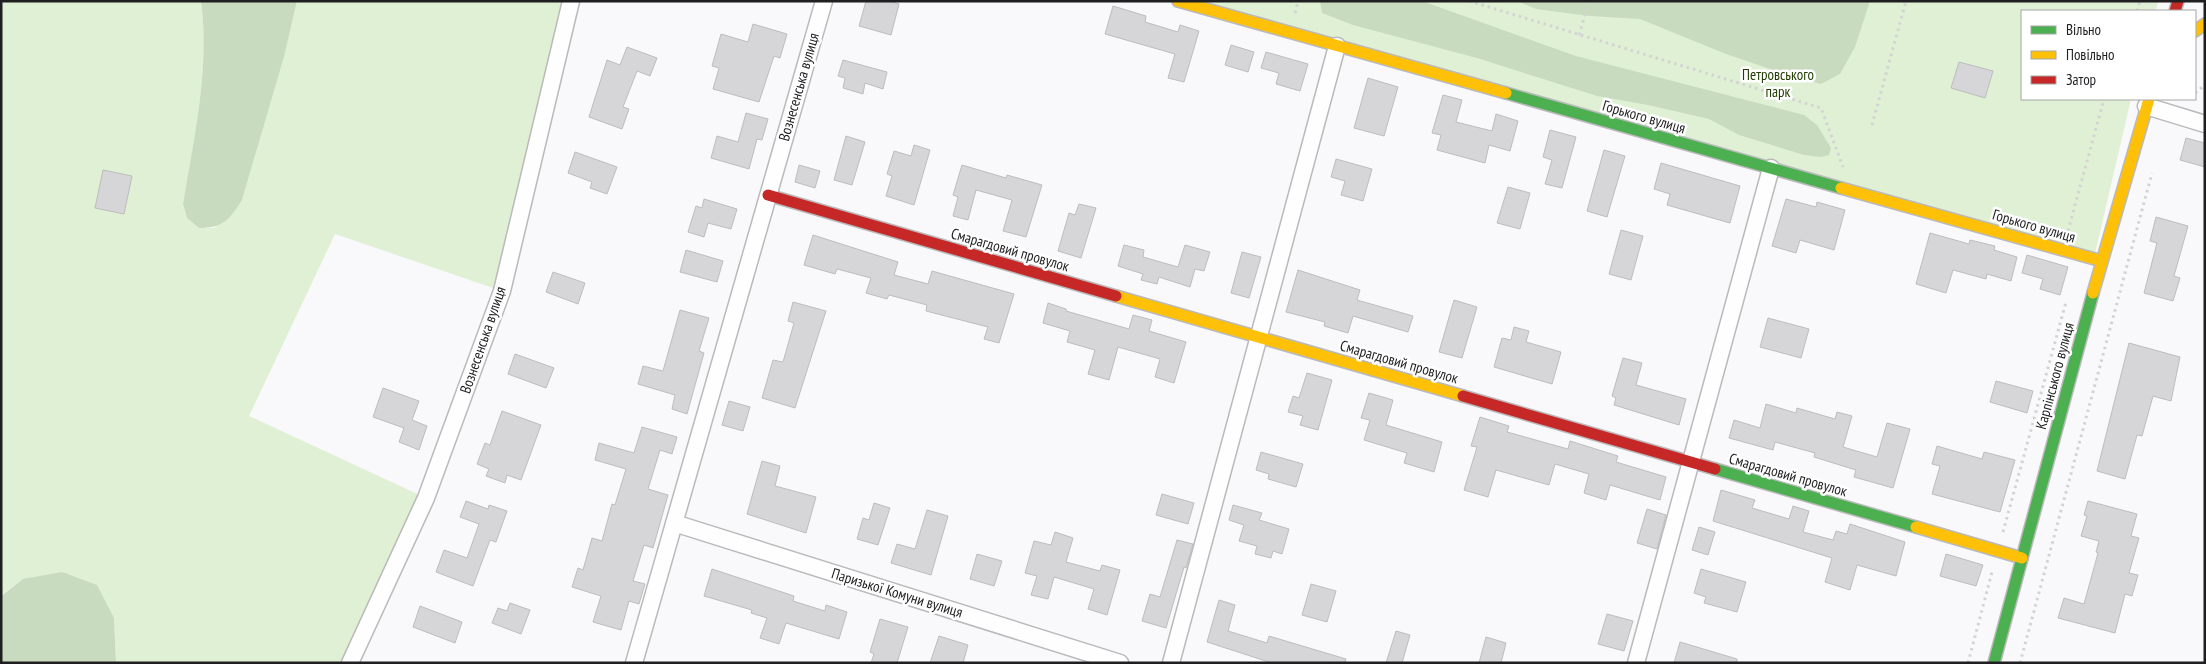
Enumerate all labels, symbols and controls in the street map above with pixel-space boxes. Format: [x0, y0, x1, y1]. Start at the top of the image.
legend [2021, 10, 2196, 100]
text: Вільно [2066, 20, 2101, 39]
street label: Вознесенська вулиця [774, 30, 823, 143]
text: Повільно [2066, 45, 2114, 64]
park label: Петровського парк [1742, 65, 1814, 101]
text: Затор [2066, 70, 2096, 89]
street label: Горького вулиця [1600, 96, 1688, 137]
street label: Горького вулиця [1990, 205, 2078, 246]
street label: Смарагдовий провулок [949, 224, 1072, 276]
street label: Вознесенська вулиця [455, 284, 510, 396]
street label: Карпінського вулиця [2031, 320, 2078, 431]
street label: Смарагдовий провулок [1338, 336, 1461, 388]
street label: Смарагдовий провулок [1727, 449, 1850, 501]
street label: Паризької Комуни вулиця [829, 564, 965, 622]

